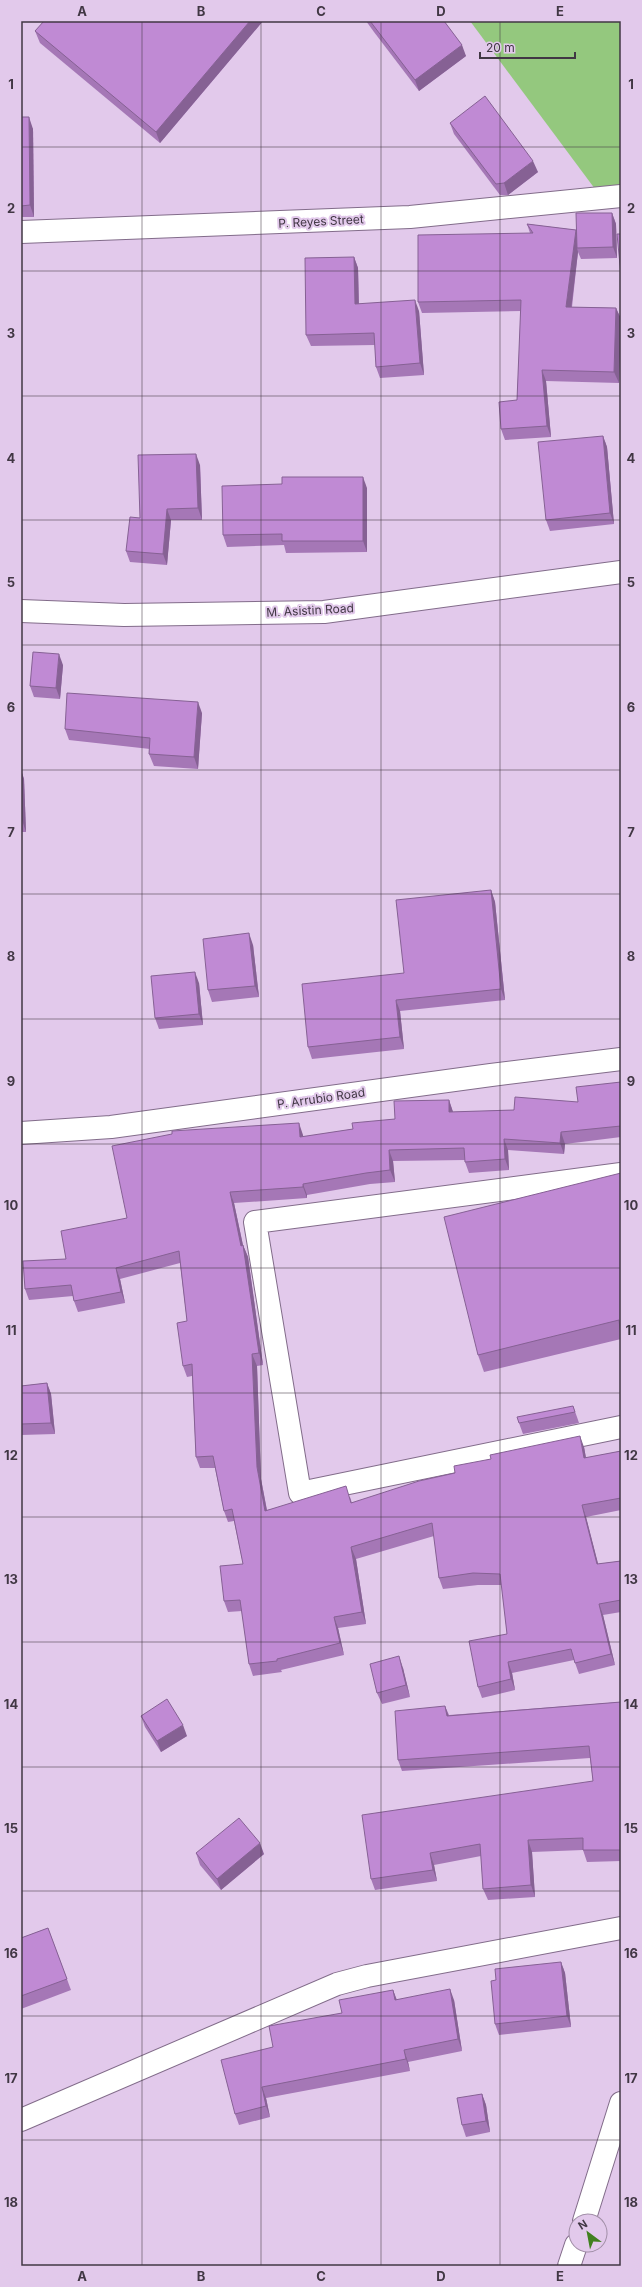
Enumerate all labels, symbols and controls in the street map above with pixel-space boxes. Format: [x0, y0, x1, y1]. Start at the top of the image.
text: A [77, 3, 87, 19]
text: B [197, 3, 206, 19]
text: C [316, 3, 326, 19]
text: D [436, 3, 446, 19]
text: E [556, 3, 564, 19]
scale bar [480, 34, 575, 60]
text: 20 m [486, 40, 515, 55]
text: 1 [8, 76, 14, 92]
text: 1 [628, 76, 634, 92]
text: 2 [7, 200, 15, 216]
text: 2 [627, 200, 635, 216]
street label: P. Reyes Street [278, 211, 364, 231]
text: 3 [7, 325, 15, 341]
text: 3 [627, 325, 635, 341]
text: 4 [7, 450, 16, 466]
text: 4 [627, 450, 636, 466]
text: 5 [7, 574, 15, 590]
text: 5 [627, 574, 635, 590]
street label: M. Asistin Road [266, 600, 354, 620]
text: 6 [7, 699, 15, 715]
text: 6 [627, 699, 635, 715]
text: 7 [7, 824, 15, 840]
text: 7 [627, 824, 635, 840]
text: 8 [7, 948, 15, 964]
text: 8 [627, 948, 635, 964]
text: 9 [7, 1073, 15, 1089]
text: 9 [627, 1073, 635, 1089]
street label: P. Arrubio Road [276, 1084, 366, 1112]
text: 10 [4, 1197, 18, 1213]
text: 10 [624, 1197, 638, 1213]
text: 11 [5, 1322, 17, 1338]
text: 11 [625, 1322, 637, 1338]
text: 12 [4, 1447, 18, 1463]
text: 12 [624, 1447, 638, 1463]
text: 13 [4, 1571, 18, 1587]
text: 13 [624, 1571, 638, 1587]
text: 14 [4, 1696, 18, 1712]
text: 14 [624, 1696, 638, 1712]
text: 15 [4, 1820, 18, 1836]
text: 15 [624, 1820, 638, 1836]
text: 16 [4, 1945, 18, 1961]
text: 16 [624, 1945, 638, 1961]
text: 17 [4, 2070, 18, 2086]
text: 17 [624, 2070, 638, 2086]
text: 18 [4, 2194, 18, 2210]
text: 18 [624, 2194, 638, 2210]
north arrow [568, 2213, 608, 2253]
text: N [575, 2216, 590, 2233]
text: A [77, 2268, 87, 2284]
text: B [197, 2268, 206, 2284]
text: C [316, 2268, 326, 2284]
text: D [436, 2268, 446, 2284]
text: E [556, 2268, 564, 2284]

